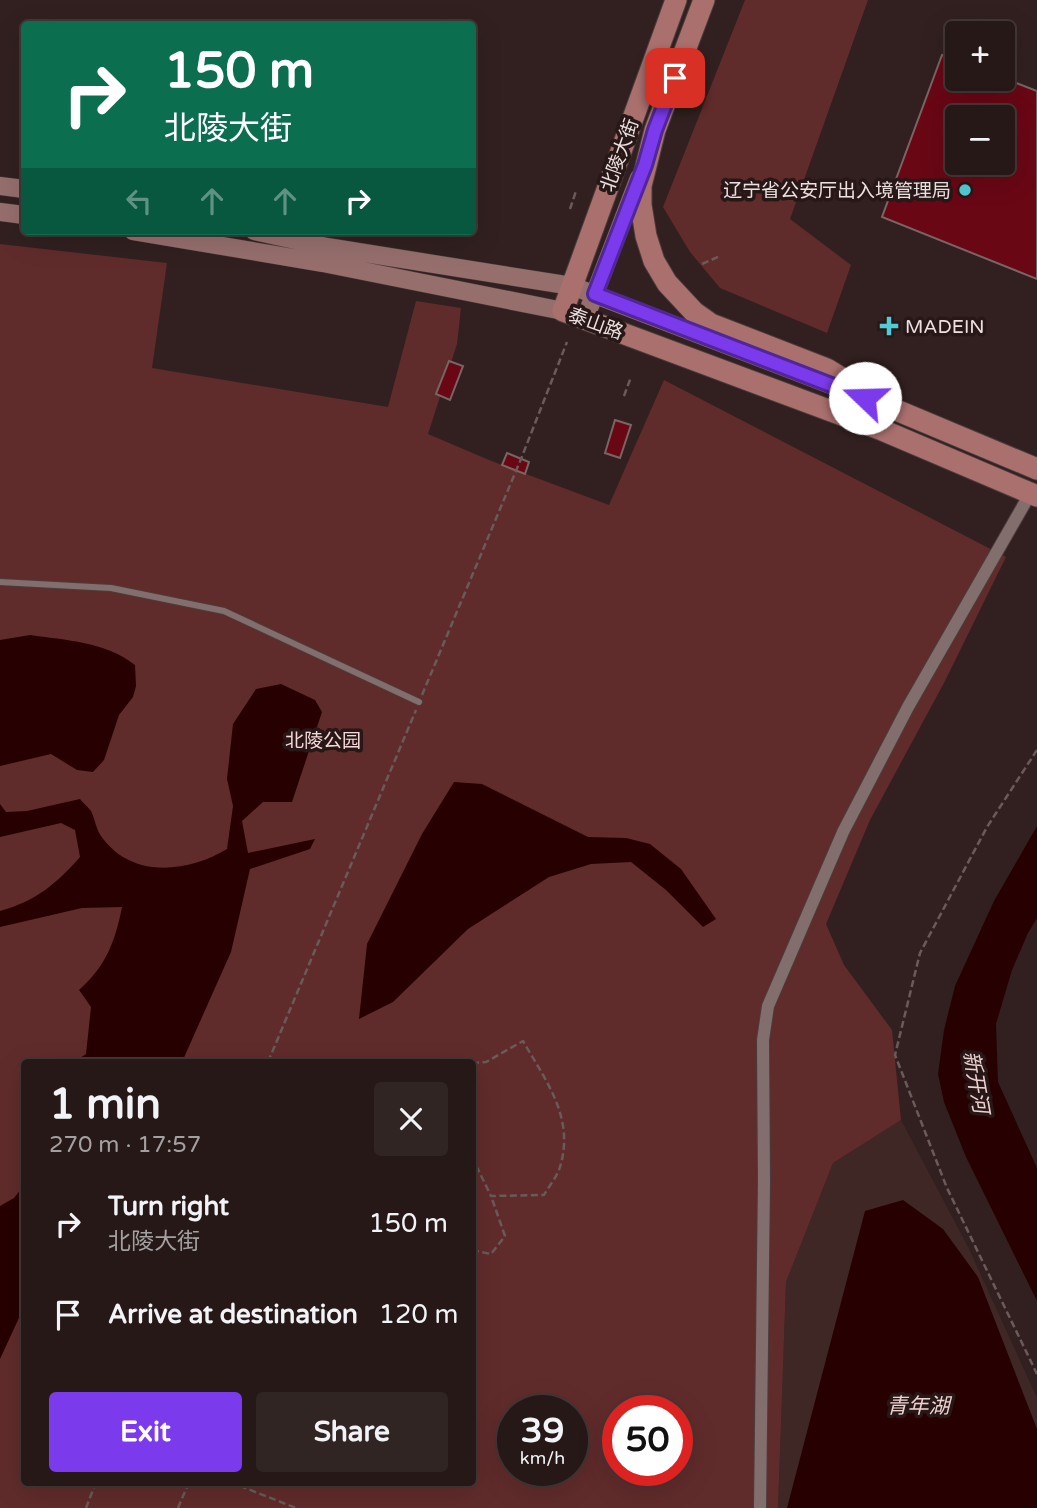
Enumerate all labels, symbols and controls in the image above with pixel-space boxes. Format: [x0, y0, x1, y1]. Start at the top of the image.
map controls [945, 21, 1015, 175]
button: + [945, 21, 1015, 91]
text: 150 m [164, 42, 314, 101]
pin [645, 48, 705, 108]
icon: right [49, 49, 140, 140]
icon: arrive [656, 59, 694, 97]
button: − [945, 105, 1015, 175]
text: 北陵大街 [164, 110, 292, 148]
street label: 北陵大街 [597, 116, 643, 195]
place label: 辽宁省公安厅出入境管理局 [723, 180, 951, 202]
icon: left [120, 182, 158, 220]
icon: ahead [193, 182, 231, 220]
icon: ahead [266, 182, 304, 220]
icon: right [339, 182, 377, 220]
marker: 辽宁省公安厅出入境管理局 [957, 182, 973, 198]
street label: 泰山路 [565, 304, 626, 344]
marker: MADEIN [879, 316, 899, 336]
place label: MADEIN [905, 316, 985, 338]
position arrow [828, 361, 902, 435]
park label: 北陵公园 [285, 730, 361, 752]
water label: 新开河 [958, 1049, 994, 1119]
text: 1 min [49, 1079, 161, 1130]
button: close [374, 1082, 448, 1156]
text: 270 m · 17:57 [49, 1131, 201, 1159]
text: Turn right [108, 1191, 229, 1222]
icon: right [49, 1205, 87, 1243]
text: 150 m [368, 1208, 448, 1239]
text: 北陵大街 [108, 1228, 200, 1256]
icon: arrive [49, 1296, 87, 1334]
text: Arrive at destination [108, 1299, 358, 1330]
text: 120 m [379, 1299, 458, 1330]
button: Exit [49, 1392, 242, 1472]
button: Share [256, 1392, 448, 1472]
water label: 青年湖 [887, 1394, 952, 1419]
speed limit sign: 50 [602, 1395, 693, 1486]
text: 39 [521, 1410, 564, 1452]
text: km/h [520, 1447, 565, 1469]

